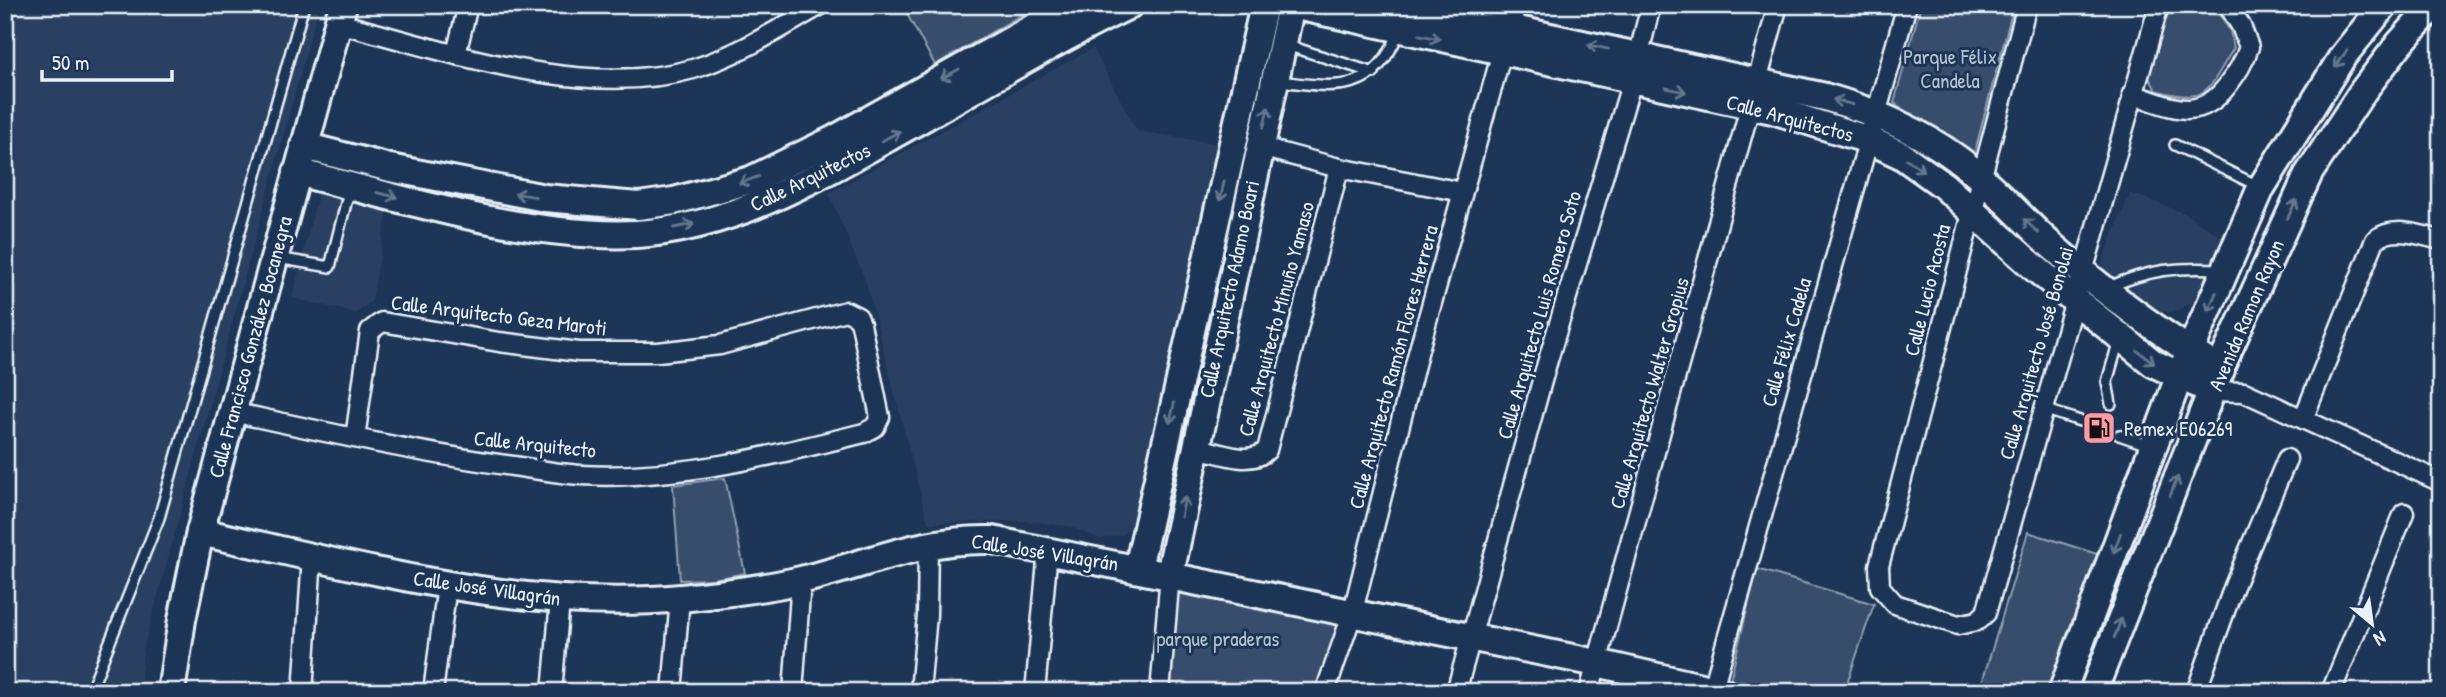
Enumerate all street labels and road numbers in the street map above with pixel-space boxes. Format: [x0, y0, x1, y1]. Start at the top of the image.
street label: Calle Arquitectos [1723, 87, 1857, 149]
street label: Calle Arquitectos [745, 135, 875, 219]
street label: Calle Arquitecto Adamo Boari [1192, 178, 1266, 400]
street label: Calle Arquitecto Luis Romero Soto [1490, 187, 1588, 443]
street label: Calle Arquitecto Minuño Yamaso [1231, 198, 1321, 440]
street label: Calle Francisco González Bocanegra [201, 213, 299, 481]
street label: Calle Lucio Acosta [1897, 221, 1957, 359]
street label: Calle Arquitecto Ramón Flores Herrera [1341, 222, 1445, 512]
street label: Avenida Ramon Rayon [2201, 235, 2291, 395]
street label: Calle Arquitecto José Bonolai [1992, 243, 2080, 463]
street label: Calle Arquitecto Walter Gropius [1602, 274, 1696, 512]
street label: Calle Félix Cadela [1754, 274, 1818, 410]
street label: Calle Arquitecto Geza Maroti [390, 287, 608, 343]
street label: Calle Arquitecto [473, 423, 597, 465]
street label: Calle José Villagrán [969, 526, 1121, 578]
street label: Calle José Villagrán [411, 563, 563, 613]

